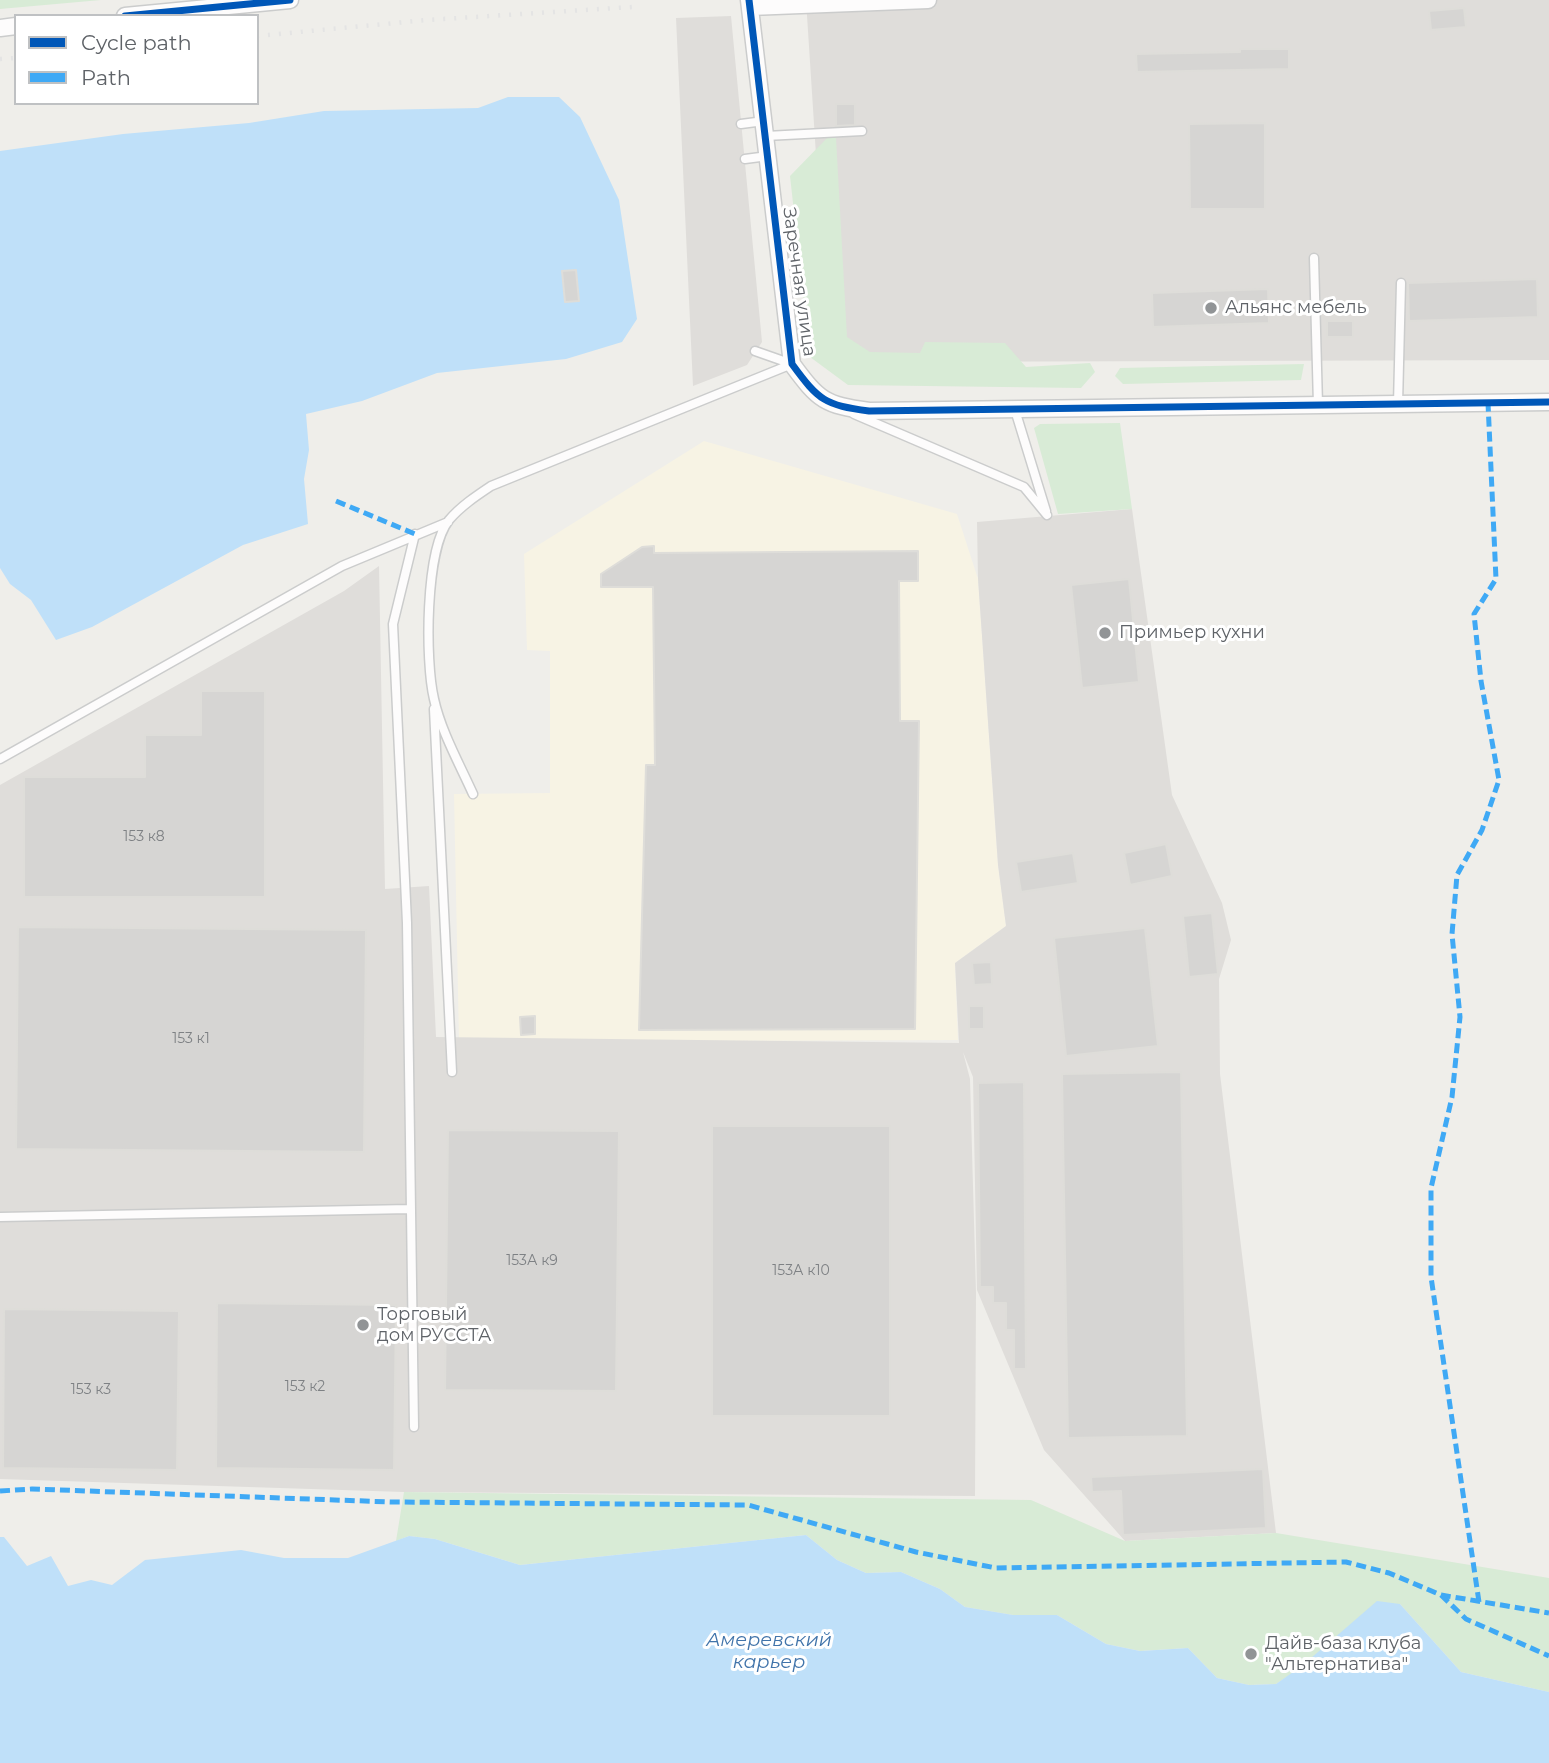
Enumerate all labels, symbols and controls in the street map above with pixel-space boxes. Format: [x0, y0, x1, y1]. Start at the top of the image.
legend [14, 14, 259, 105]
text: Cycle path [81, 30, 192, 55]
text: Path [81, 65, 131, 90]
street label: Заречная улица [778, 206, 820, 358]
place label: Альянс мебель [1225, 297, 1367, 319]
marker: Альянс мебель [1203, 300, 1219, 316]
place label: Примьер кухни [1119, 622, 1265, 644]
marker: Примьер кухни [1097, 625, 1113, 641]
house number: 153 к8 [123, 829, 165, 845]
house number: 153 к1 [172, 1031, 210, 1047]
house number: 153А к9 [506, 1253, 558, 1269]
house number: 153А к10 [772, 1263, 830, 1279]
place label: Торговый дом РУССТА [377, 1304, 491, 1346]
marker: Торговый дом РУССТА [355, 1317, 371, 1333]
house number: 153 к2 [285, 1379, 325, 1395]
house number: 153 к3 [71, 1382, 111, 1398]
water label: Амеревский карьер [706, 1629, 832, 1673]
place label: Дайв-база клуба "Альтернатива" [1265, 1633, 1421, 1676]
marker: Дайв-база клуба "Альтернатива" [1243, 1646, 1259, 1662]

